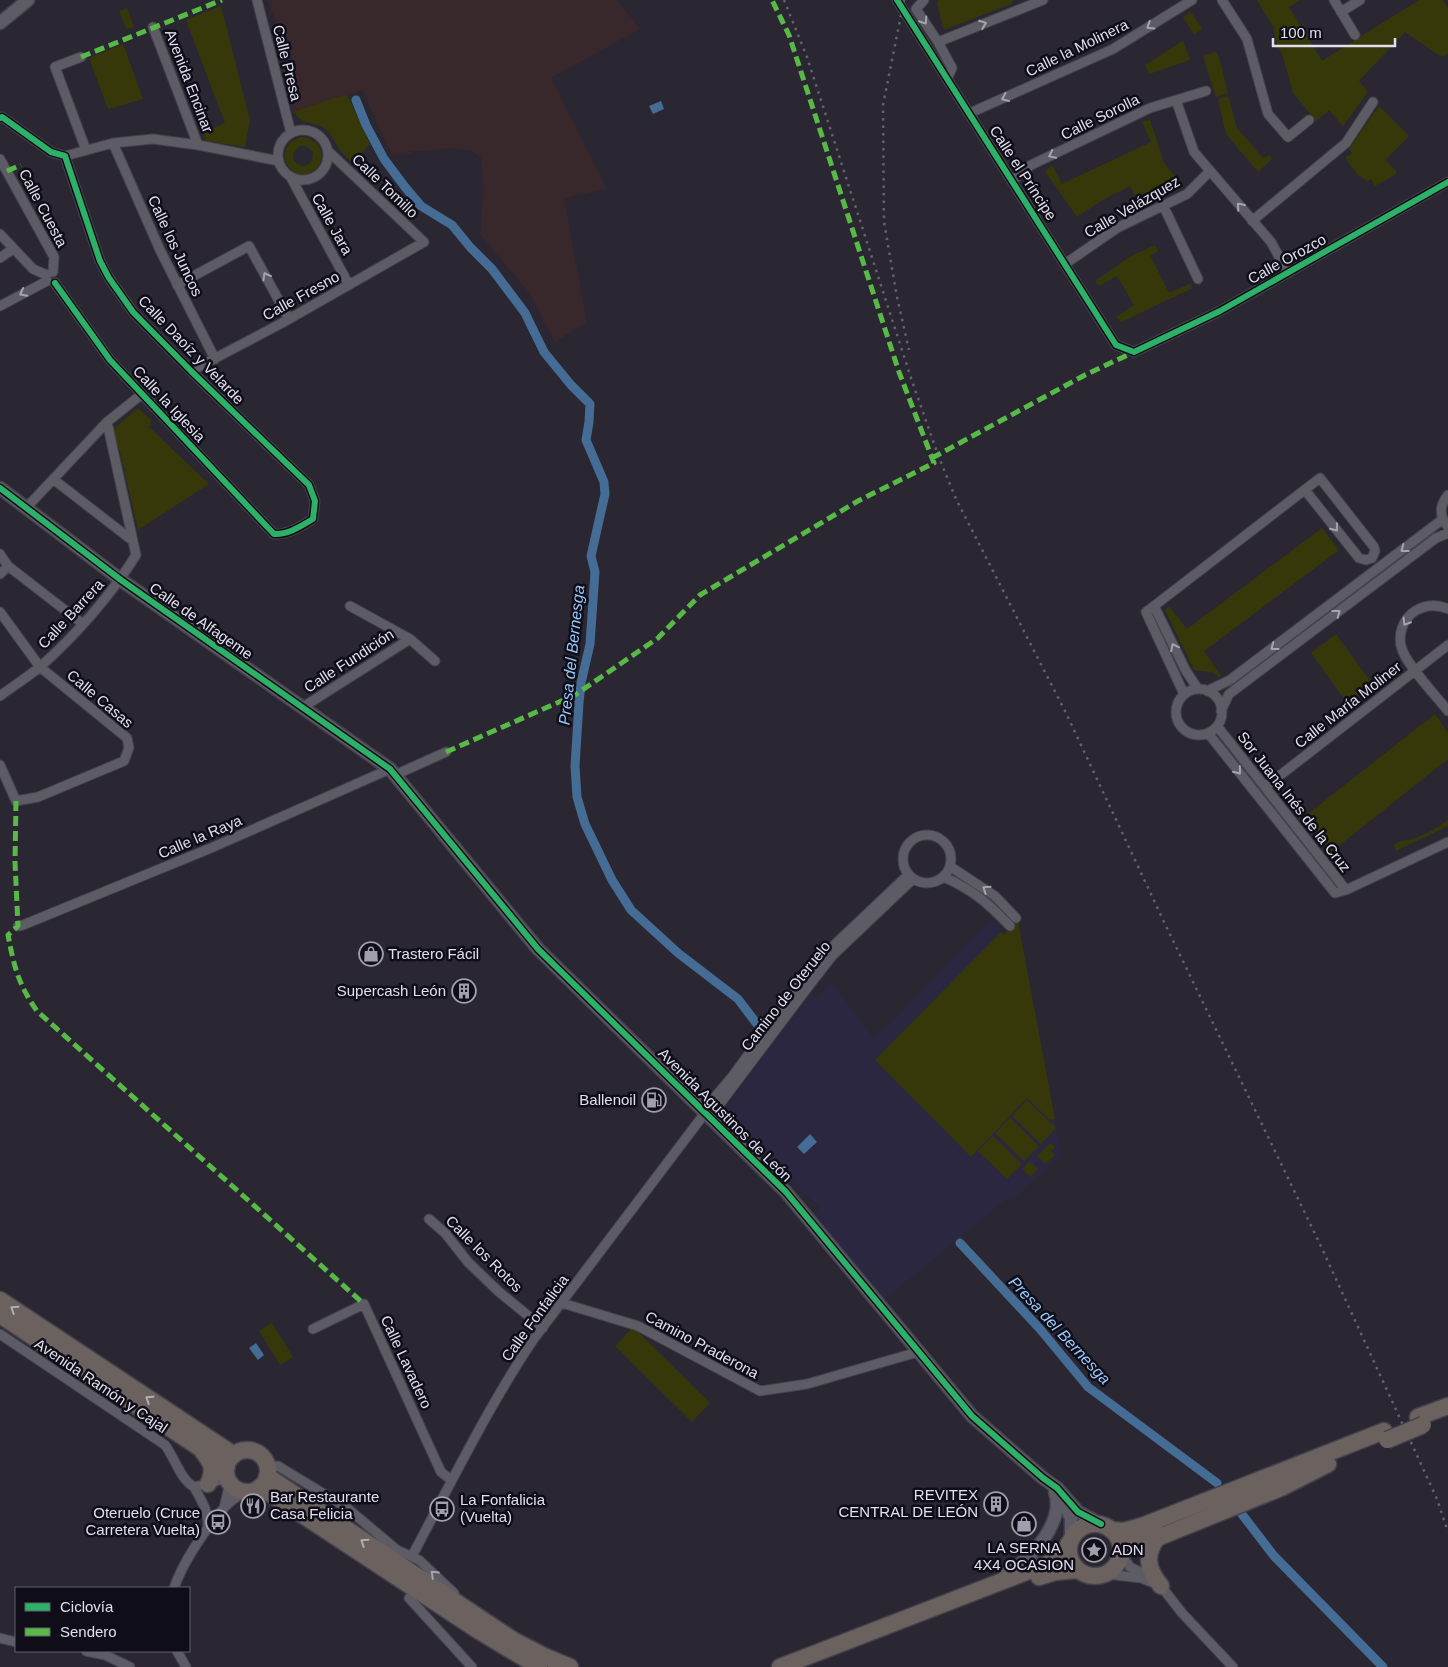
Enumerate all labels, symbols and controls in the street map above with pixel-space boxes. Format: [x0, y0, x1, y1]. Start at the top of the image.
one-way arrow [918, 15, 927, 24]
street label: Calle la Molinera [1023, 15, 1131, 80]
scale bar [1273, 15, 1396, 47]
one-way arrow [1147, 19, 1156, 29]
one-way arrow [979, 20, 987, 30]
street label: Calle Presa [270, 23, 305, 103]
text: 100 m [1280, 24, 1322, 41]
street label: Avenida Encinar [162, 27, 217, 135]
street label: Calle Sorolla [1058, 90, 1142, 143]
one-way arrow [1001, 91, 1010, 102]
street label: Calle el Príncipe [987, 122, 1060, 223]
one-way arrow [1048, 149, 1057, 159]
street label: Calle Tomillo [349, 150, 422, 221]
street label: Calle Cuesta [16, 166, 71, 250]
street label: Calle Velázquez [1081, 172, 1183, 241]
street label: Calle Jara [309, 190, 357, 258]
street label: Calle los Juncos [145, 193, 206, 299]
one-way arrow [1236, 202, 1245, 211]
street label: Calle Orozco [1245, 230, 1329, 287]
street label: Calle Fresno [259, 268, 342, 324]
one-way arrow [262, 272, 272, 281]
one-way arrow [20, 287, 29, 297]
street label: Calle Daoíz y Velarde [135, 292, 248, 407]
street label: Calle la Iglesia [130, 362, 209, 446]
one-way arrow [1330, 522, 1338, 531]
one-way arrow [1401, 544, 1410, 552]
street label: Calle Barrera [34, 575, 107, 652]
street label: Calle de Alfageme [147, 579, 256, 662]
water label: Presa del Bernesga [556, 584, 587, 726]
one-way arrow [1331, 610, 1340, 618]
one-way arrow [1403, 616, 1413, 625]
street label: Calle Fundición [301, 625, 397, 696]
one-way arrow [1270, 641, 1280, 650]
one-way arrow [1170, 643, 1180, 652]
street label: Calle María Moliner [1291, 658, 1404, 751]
street label: Calle Casas [64, 666, 137, 731]
street label: Sor Juana Inés de la Cruz [1234, 728, 1354, 875]
one-way arrow [1233, 765, 1241, 774]
street label: Calle la Raya [155, 811, 245, 862]
one-way arrow [982, 886, 992, 895]
street label: Camino de Oteruelo [738, 938, 834, 1054]
shop icon: Trastero Fácil [358, 941, 384, 967]
place label: Trastero Fácil [388, 945, 479, 962]
building icon: Supercash León [451, 978, 477, 1004]
place label: Supercash León [337, 982, 446, 999]
street label: Avenida Agustinos de León [655, 1044, 796, 1185]
fuel station icon: Ballenoil [641, 1087, 667, 1113]
place label: Ballenoil [579, 1091, 636, 1108]
street label: Calle los Rotos [443, 1212, 526, 1295]
street label: Calle Fonfalicia [498, 1271, 572, 1364]
water label: Presa del Bernesga [1005, 1273, 1114, 1388]
one-way arrow [10, 1306, 19, 1316]
street label: Camino Praderona [643, 1307, 762, 1382]
street label: Calle Lavadero [377, 1312, 435, 1411]
street label: Avenida Ramón y Cajal [32, 1335, 171, 1436]
one-way arrow [146, 1396, 155, 1405]
place label: REVITEX CENTRAL DE LEÓN [839, 1486, 978, 1520]
place label: Bar Restaurante Casa Felicia [270, 1488, 379, 1522]
place label: La Fonfalicia (Vuelta) [460, 1491, 546, 1525]
building icon: REVITEX CENTRAL DE LEÓN [983, 1491, 1009, 1517]
restaurant icon: Bar Restaurante Casa Felicia [240, 1493, 266, 1519]
bus stop icon: La Fonfalicia (Vuelta) [429, 1496, 455, 1522]
place label: Oteruelo (Cruce Carretera Vuelta) [86, 1504, 200, 1538]
bus stop icon: Oteruelo (Cruce Carretera Vuelta) [205, 1509, 231, 1535]
shop icon: LA SERNA 4X4 OCASION [1011, 1511, 1037, 1537]
place icon: ADN [1081, 1537, 1107, 1563]
one-way arrow [361, 1538, 370, 1548]
place label: LA SERNA 4X4 OCASION [974, 1539, 1074, 1573]
place label: ADN [1112, 1541, 1144, 1558]
one-way arrow [431, 1571, 440, 1580]
legend [15, 1587, 190, 1652]
text: Ciclovía [60, 1598, 114, 1615]
text: Sendero [60, 1623, 117, 1640]

